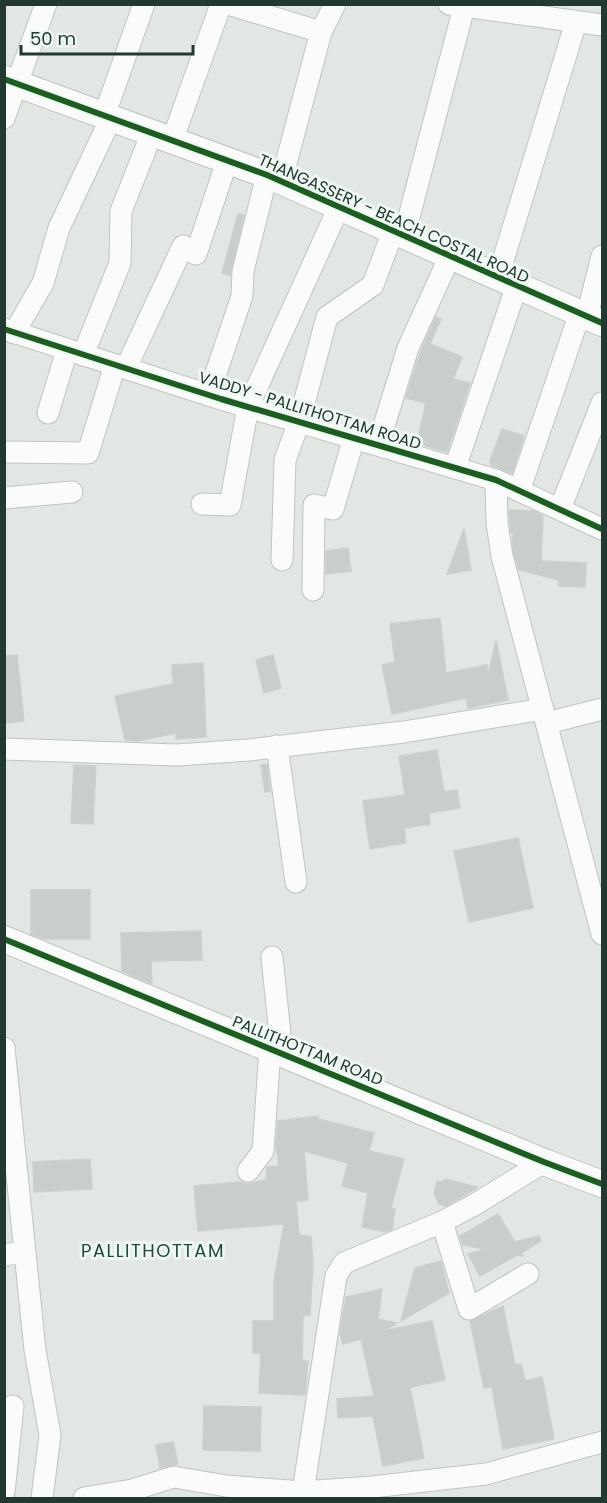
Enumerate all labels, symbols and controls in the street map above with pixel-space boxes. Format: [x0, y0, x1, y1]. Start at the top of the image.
scale bar [21, 18, 194, 56]
text: 50 m [30, 26, 76, 51]
street label: THANGASSERY - BEACH COSTAL ROAD [255, 148, 533, 289]
street label: VADDY - PALLITHOTTAM ROAD [196, 366, 424, 455]
street label: PALLITHOTTAM ROAD [229, 1010, 387, 1091]
district label: PALLITHOTTAM [81, 1238, 225, 1263]

